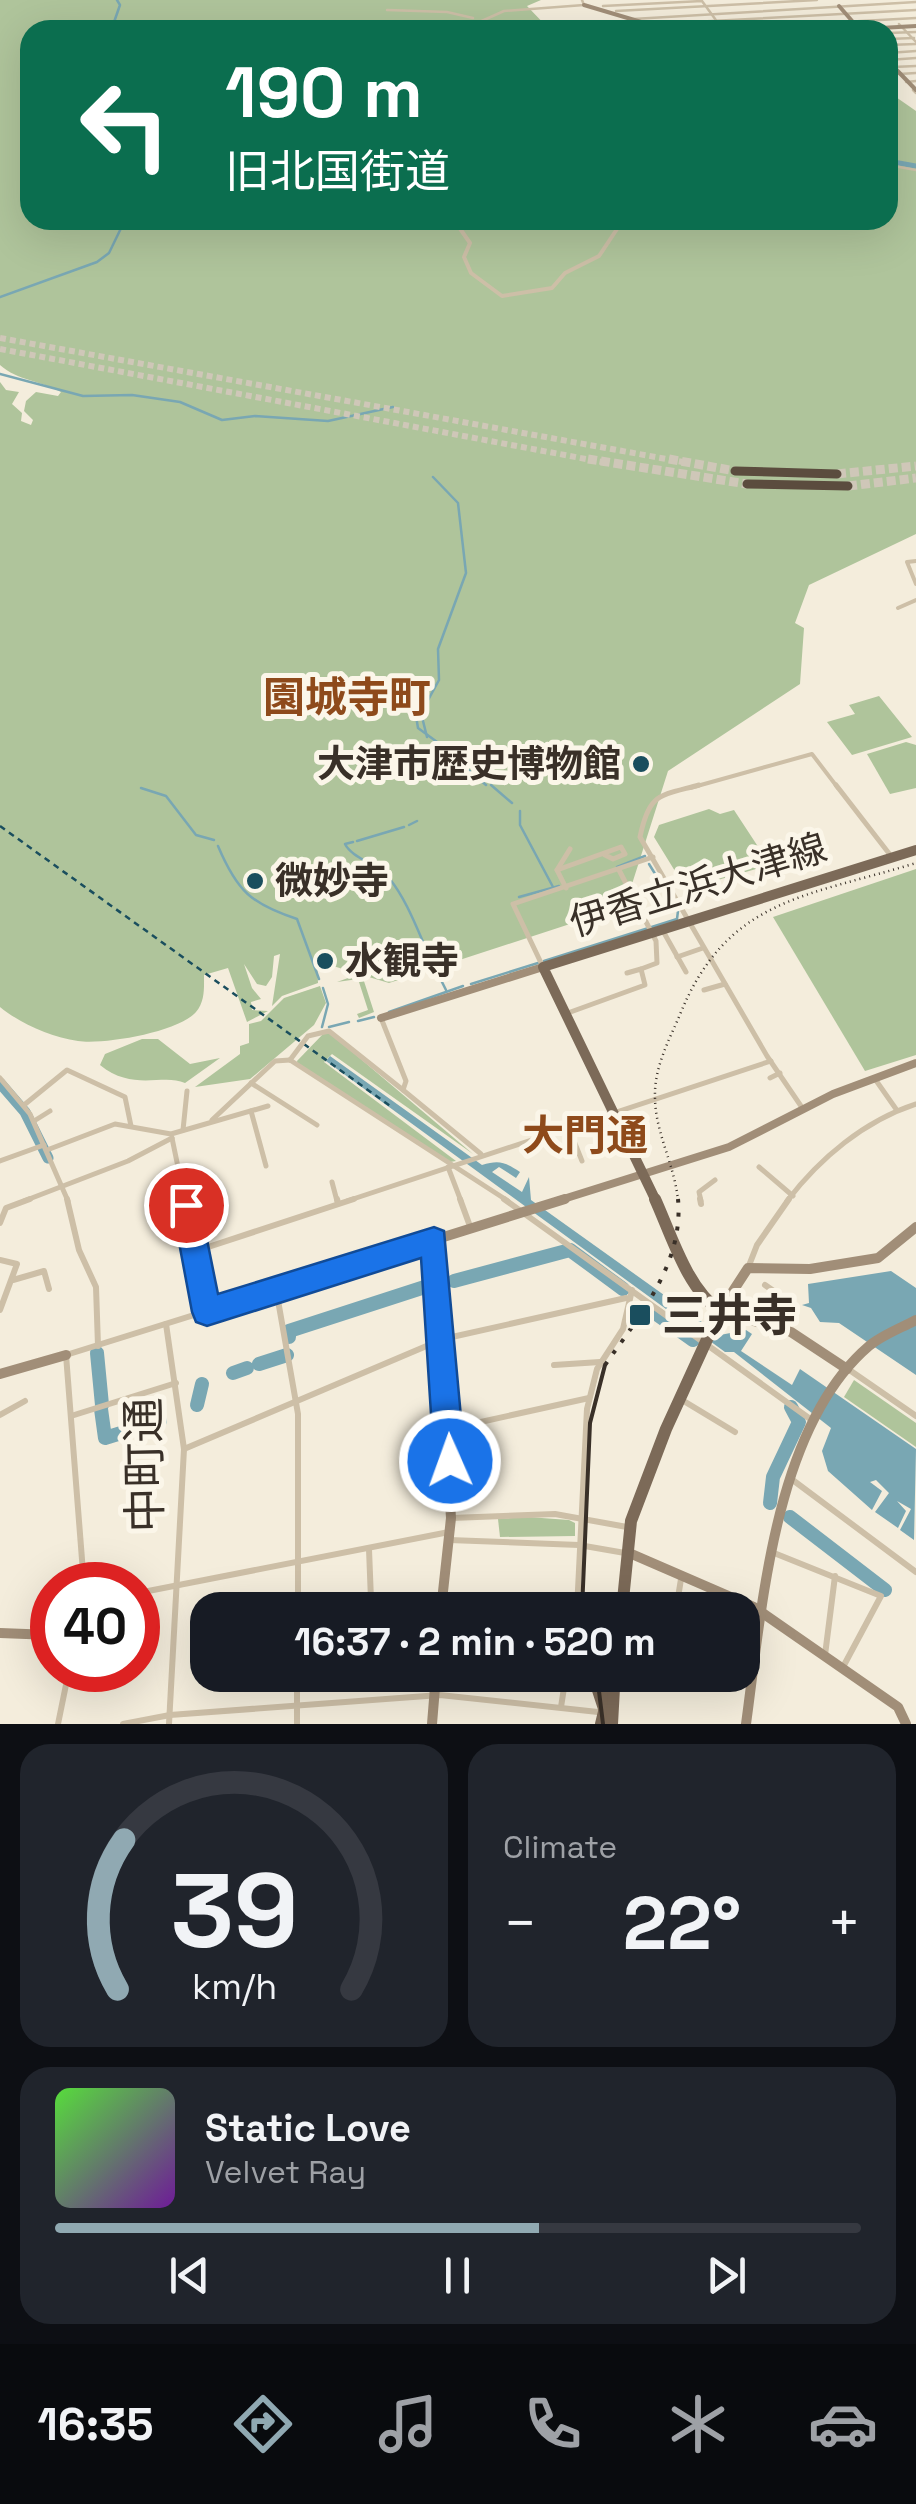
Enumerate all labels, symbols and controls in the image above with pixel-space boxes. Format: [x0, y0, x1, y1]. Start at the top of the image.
text: 190 m [225, 48, 423, 137]
icon: left [60, 60, 190, 190]
text: 旧北国街道 [225, 143, 450, 200]
district label: 園城寺町 [263, 671, 431, 724]
place label: 大津市歴史博物館 [317, 740, 621, 788]
marker: 大津市歴史博物館 [630, 753, 652, 775]
street label: 伊香立浜大津線 [564, 823, 832, 947]
place label: 微妙寺 [275, 857, 389, 905]
marker: 微妙寺 [244, 870, 266, 892]
place label: 水観寺 [345, 937, 459, 985]
marker: 水観寺 [314, 950, 336, 972]
district label: 大門通 [522, 1109, 648, 1162]
pin [144, 1163, 229, 1248]
icon: arrive [159, 1178, 214, 1233]
place label: 三井寺 [662, 1287, 797, 1344]
marker: 三井寺 [627, 1302, 653, 1328]
street label: 中町通 [115, 1397, 174, 1533]
position arrow [398, 1409, 502, 1513]
speed limit sign: 40 [30, 1562, 160, 1692]
text: 16:37 · 2 min · 520 m [294, 1618, 656, 1666]
text: Climate [503, 1827, 617, 1867]
text: 39 [170, 1845, 298, 1977]
text: 22° [623, 1875, 741, 1971]
text: − [503, 1888, 537, 1958]
text: + [827, 1888, 861, 1958]
text: km/h [191, 1964, 277, 2009]
text: Static Love [205, 2104, 411, 2152]
text: Velvet Ray [205, 2152, 366, 2192]
icon: previous [162, 2248, 217, 2303]
icon: pause [430, 2248, 485, 2303]
icon: next [699, 2248, 754, 2303]
icon: directions [228, 2389, 298, 2459]
icon: music [373, 2389, 443, 2459]
icon: phone [518, 2389, 588, 2459]
icon: climate [663, 2389, 733, 2459]
icon: car [808, 2389, 878, 2459]
text: 16:35 [38, 2396, 153, 2453]

